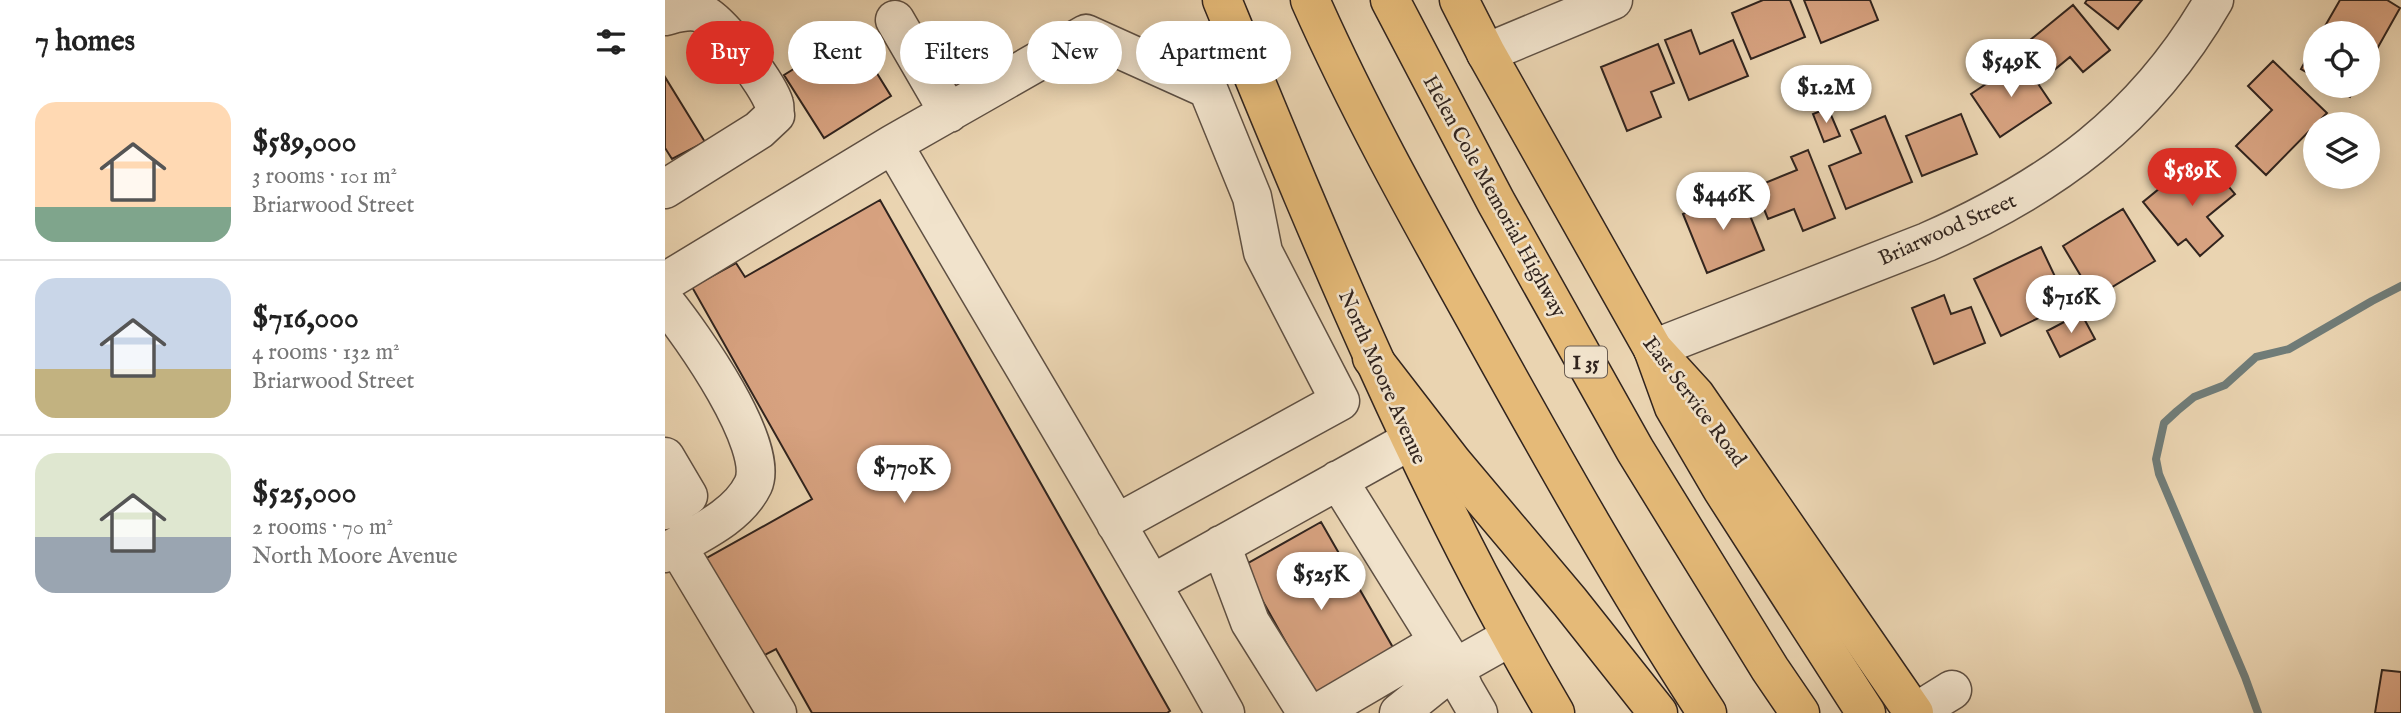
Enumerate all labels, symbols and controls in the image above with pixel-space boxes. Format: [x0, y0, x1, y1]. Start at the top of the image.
chip: Buy [686, 21, 774, 84]
chip: Rent [788, 21, 886, 84]
chip: Filters [900, 21, 1013, 84]
chip: New [1027, 21, 1122, 84]
chip: Apartment [1136, 21, 1291, 84]
map controls [2303, 21, 2380, 189]
button: locate [2303, 21, 2380, 98]
text: 7 homes [35, 23, 135, 61]
icon: filters [592, 23, 630, 61]
pin: $549K [1962, 40, 2060, 99]
text: $549K [1982, 47, 2040, 76]
pin: $1.2M [1777, 66, 1875, 125]
street label: Helen Cole Memorial Highway [1416, 71, 1572, 323]
text: $1.2M [1797, 73, 1855, 102]
button: layers [2303, 112, 2380, 189]
text: $589,000 [252, 124, 357, 162]
icon: home [91, 130, 175, 214]
pin: $589K [2143, 148, 2241, 208]
text: $589K [2164, 156, 2220, 185]
text: 3 rooms · 101 m² [252, 162, 397, 191]
pin: $446K [1674, 173, 1772, 232]
text: $446K [1692, 180, 1754, 209]
street label: Briarwood Street [1874, 188, 2021, 273]
text: Briarwood Street [252, 191, 414, 220]
pin: $716K [2022, 276, 2120, 335]
text: $716K [2042, 283, 2100, 312]
street label: North Moore Avenue [1331, 286, 1432, 469]
text: $716,000 [252, 300, 359, 338]
icon: home [91, 306, 175, 390]
street label: East Service Road [1636, 331, 1752, 473]
text: 4 rooms · 132 m² [252, 338, 400, 367]
road number: I 35 [1565, 346, 1607, 378]
text: Briarwood Street [252, 367, 414, 396]
pin: $770K [855, 446, 953, 505]
text: $770K [873, 453, 935, 482]
text: $525,000 [252, 475, 356, 513]
icon: home [91, 481, 175, 565]
text: 2 rooms · 70 m² [252, 513, 393, 542]
text: North Moore Avenue [252, 542, 458, 571]
pin: $525K [1272, 552, 1370, 612]
text: $525K [1293, 560, 1349, 589]

